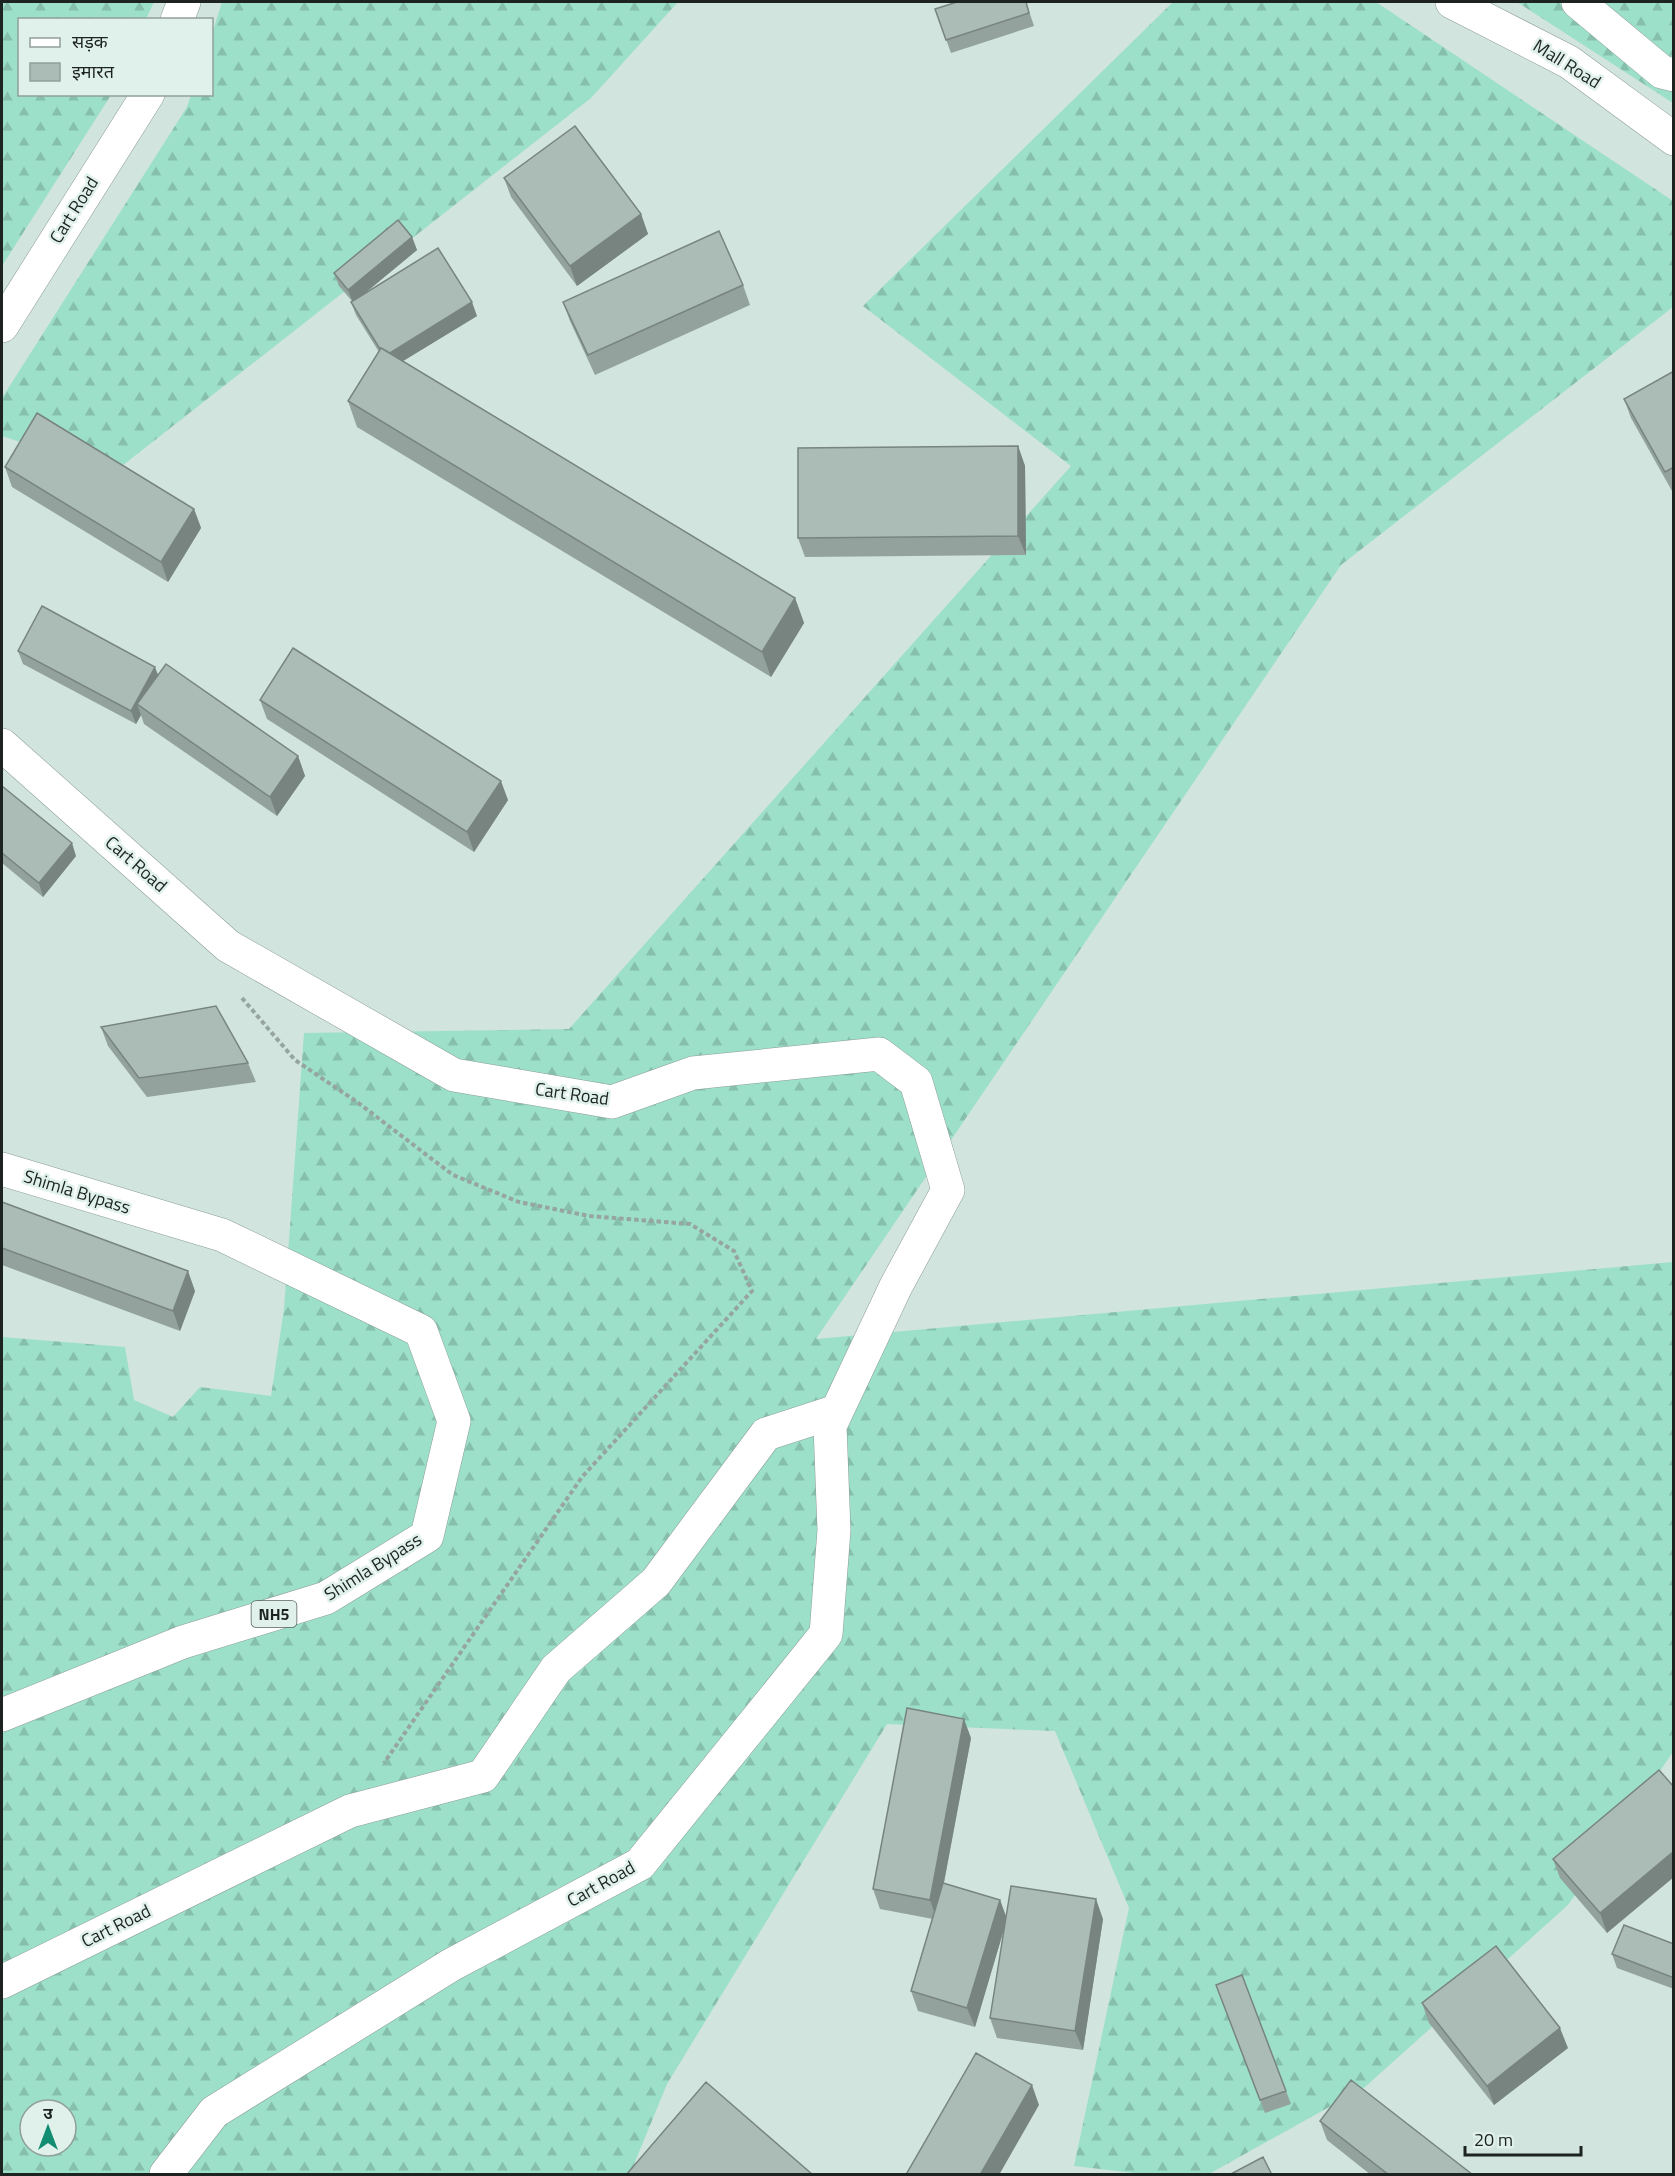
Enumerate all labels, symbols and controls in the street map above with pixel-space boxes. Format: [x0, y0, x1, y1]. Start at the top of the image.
legend [18, 18, 213, 96]
text: सड़क [72, 28, 109, 55]
street label: Mall Road [1528, 32, 1606, 95]
text: इमारत [72, 58, 115, 85]
street label: Cart Road [42, 171, 105, 248]
street label: Cart Road [99, 829, 173, 898]
street label: Cart Road [533, 1075, 611, 1112]
street label: Shimla Bypass [20, 1162, 134, 1221]
street label: Shimla Bypass [319, 1526, 427, 1607]
road number: NH5 [252, 1601, 296, 1627]
street label: Cart Road [562, 1854, 640, 1913]
street label: Cart Road [76, 1897, 155, 1954]
north arrow [18, 2098, 78, 2158]
text: उ [43, 2101, 53, 2125]
scale bar [1465, 2119, 1580, 2157]
text: 20 m [1474, 2126, 1513, 2153]

